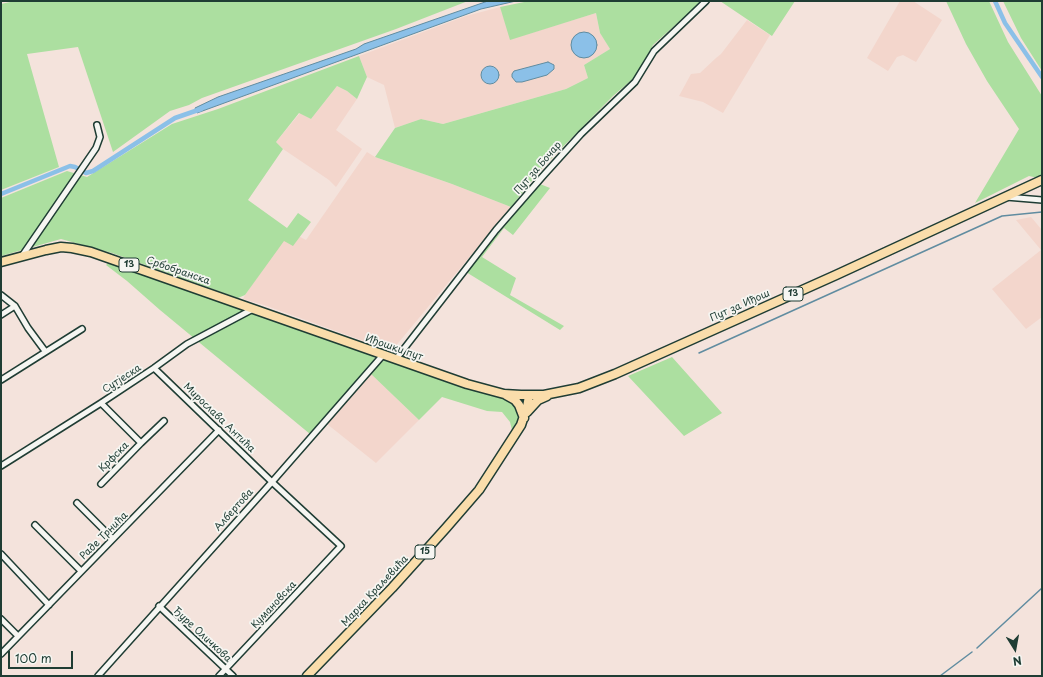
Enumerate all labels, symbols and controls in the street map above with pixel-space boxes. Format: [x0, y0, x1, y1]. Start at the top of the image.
street label: Пут за Бочар [512, 139, 564, 197]
street label: Србобранска [145, 254, 211, 288]
road number: 13 [119, 258, 139, 272]
street label: Пут за Иђош [708, 287, 772, 325]
road number: 13 [783, 287, 803, 301]
street label: Иђошки пут [364, 333, 424, 363]
street label: Сутјеска [100, 362, 144, 396]
street label: Мирослава Антића [181, 381, 257, 455]
street label: Крфска [96, 439, 132, 475]
street label: Албертова [212, 486, 256, 534]
street label: Раде Трнића [78, 510, 130, 562]
road number: 15 [415, 545, 435, 559]
street label: Марка Краљевића [339, 553, 411, 629]
street label: Кумановска [249, 579, 299, 631]
street label: Ђуре Оличкова [170, 605, 234, 665]
north arrow [995, 629, 1035, 669]
scale bar [10, 643, 75, 669]
text: 100 m [15, 649, 52, 667]
text: N [1011, 652, 1023, 670]

